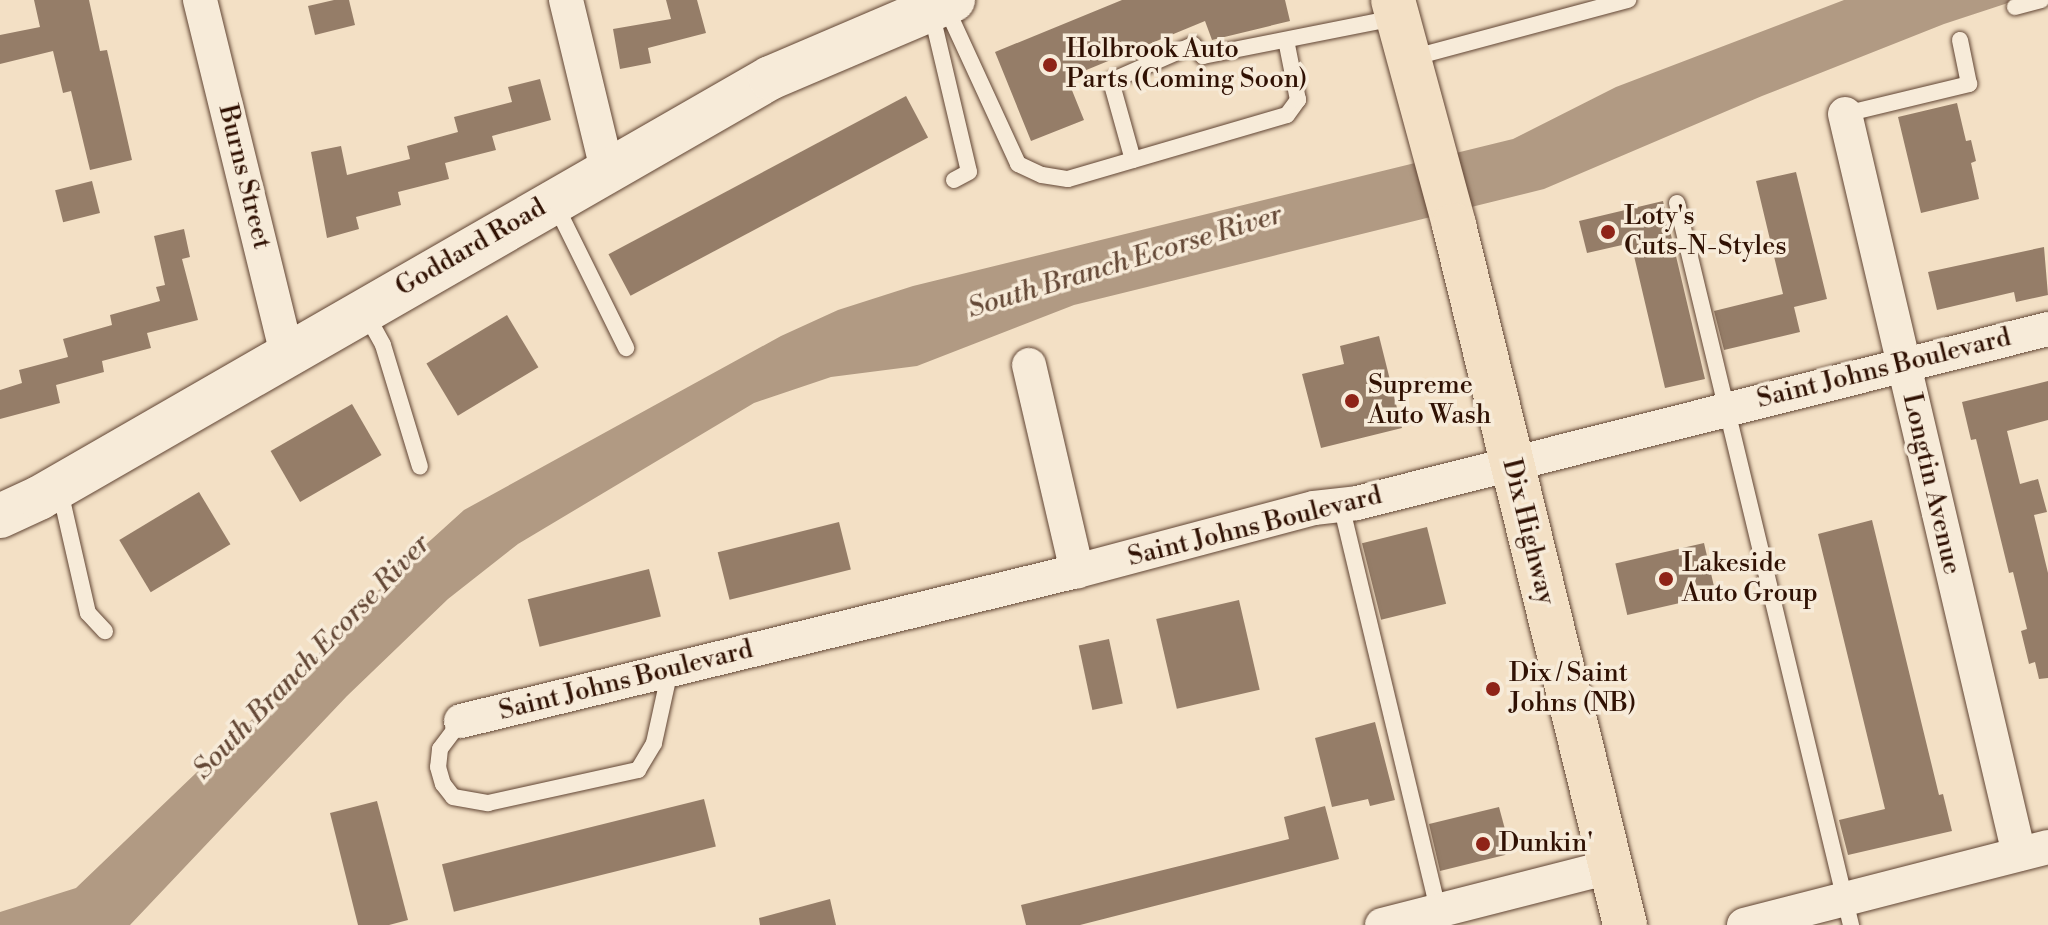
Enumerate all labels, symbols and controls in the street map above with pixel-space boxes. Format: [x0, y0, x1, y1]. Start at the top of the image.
place label: Holbrook Auto Parts (Coming Soon) [1066, 34, 1307, 96]
marker: Holbrook Auto Parts (Coming Soon) [1041, 56, 1059, 74]
street label: Burns Street [211, 102, 277, 252]
street label: Goddard Road [390, 193, 552, 303]
water label: South Branch Ecorse River [964, 198, 1286, 326]
place label: Loty's Cuts-N-Styles [1624, 201, 1787, 262]
marker: Loty's Cuts-N-Styles [1599, 223, 1617, 241]
street label: Saint Johns Boulevard [1754, 322, 2014, 416]
place label: Supreme Auto Wash [1368, 370, 1491, 432]
street label: Longtin Avenue [1895, 390, 1967, 578]
marker: Supreme Auto Wash [1343, 392, 1361, 410]
street label: Dix Highway [1495, 456, 1561, 608]
street label: Saint Johns Boulevard [1125, 480, 1385, 574]
water label: South Branch Ecorse River [186, 528, 438, 786]
place label: Lakeside Auto Group [1682, 548, 1818, 610]
marker: Lakeside Auto Group [1657, 570, 1675, 588]
street label: Saint Johns Boulevard [496, 634, 756, 728]
place label: Dix / Saint Johns (NB) [1509, 658, 1636, 720]
marker: Dix / Saint Johns (NB) [1484, 680, 1502, 698]
place label: Dunkin' [1499, 828, 1593, 860]
marker: Dunkin' [1474, 835, 1492, 853]

